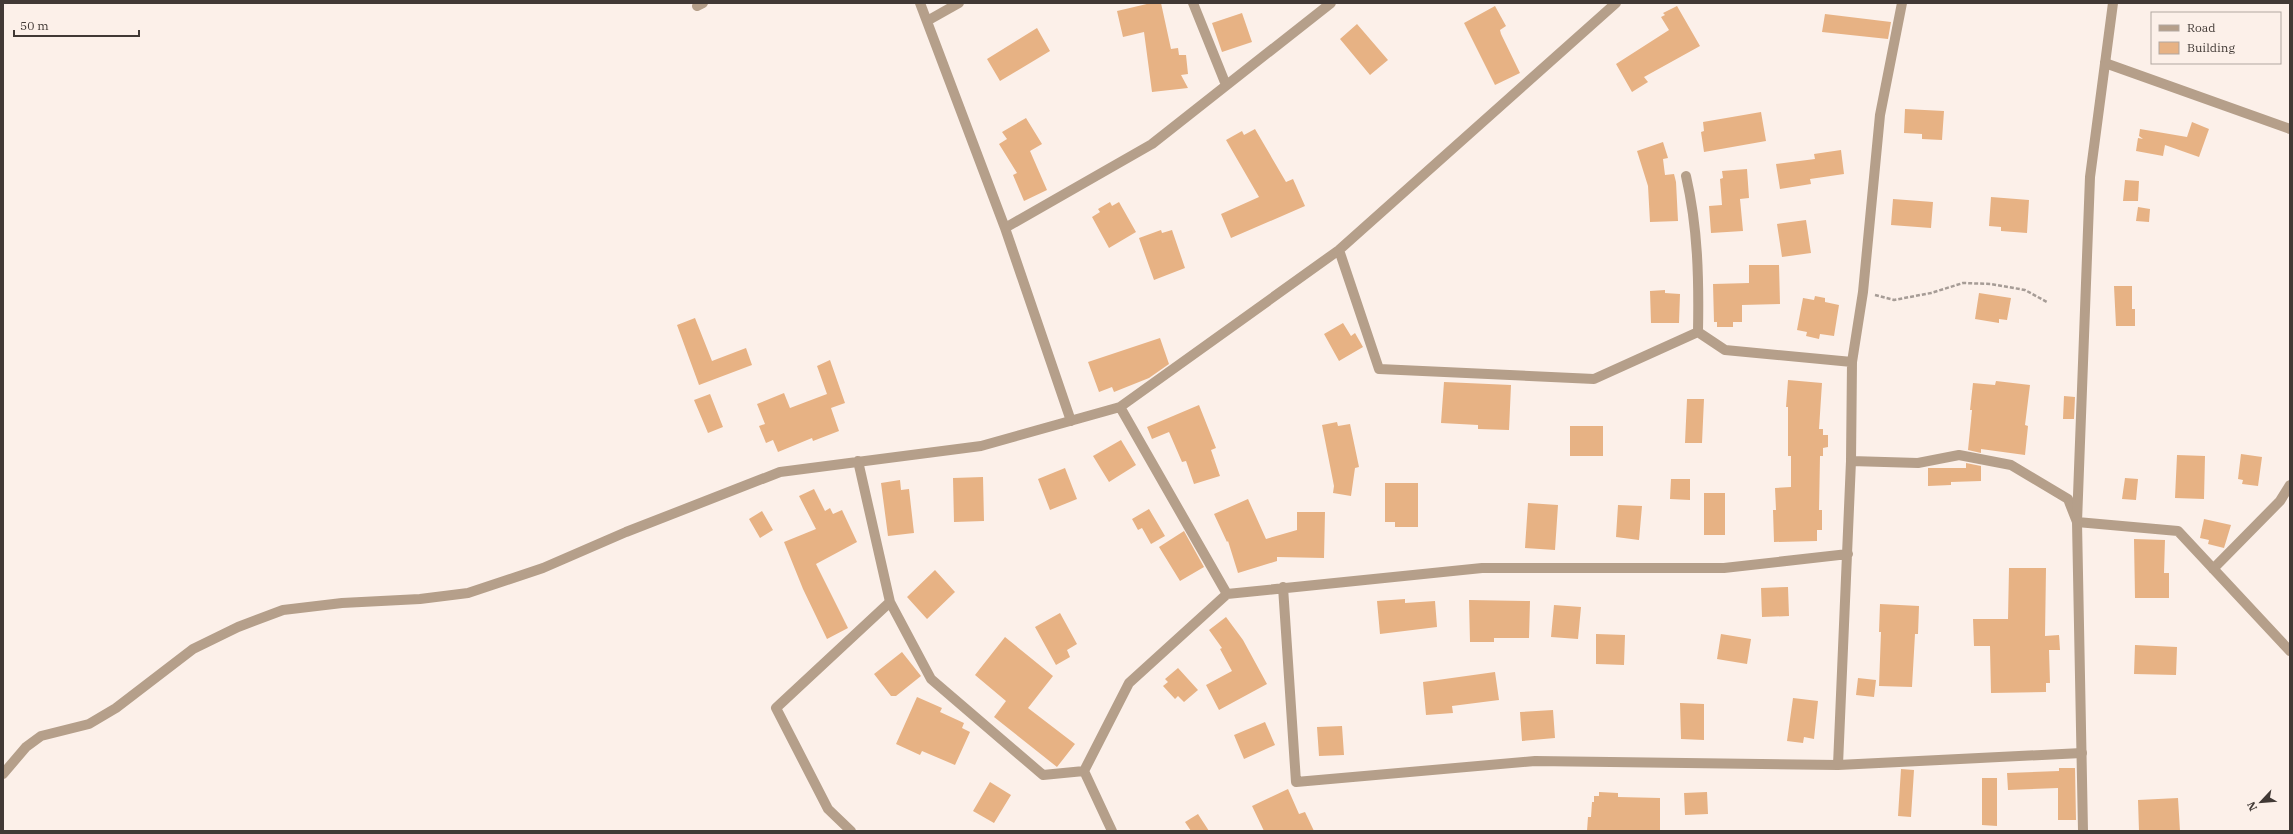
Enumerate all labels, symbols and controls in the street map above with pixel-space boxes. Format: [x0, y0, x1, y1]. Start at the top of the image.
scale bar [14, 12, 139, 38]
legend [2151, 12, 2281, 64]
text: 50 m [20, 18, 49, 33]
text: Road [2187, 20, 2216, 35]
text: Building [2187, 40, 2235, 55]
north arrow [2241, 782, 2281, 822]
text: N [2244, 799, 2260, 813]

